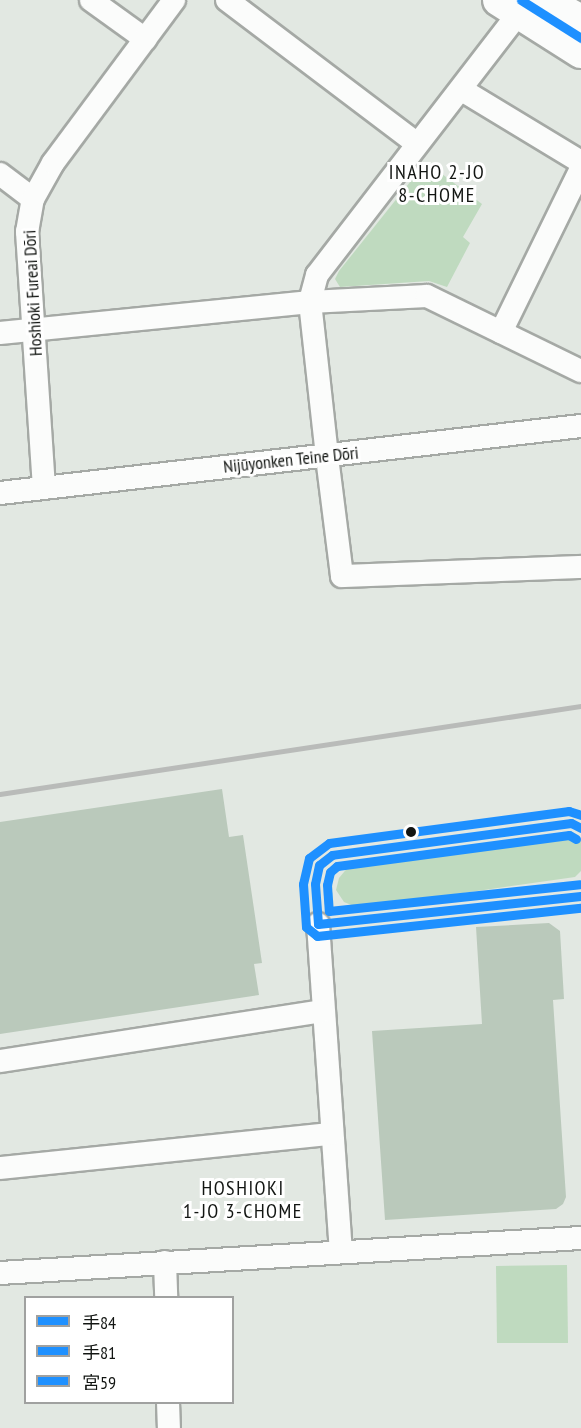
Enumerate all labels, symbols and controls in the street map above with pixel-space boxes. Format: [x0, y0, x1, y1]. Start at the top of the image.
district label: INAHO 2-JO 8-CHOME [389, 160, 485, 207]
street label: Hoshioki Fureai Dōri [19, 229, 47, 357]
street label: Nijūyonken Teine Dōri [222, 442, 360, 478]
unlabelled marker [405, 826, 417, 838]
district label: HOSHIOKI 1-JO 3-CHOME [183, 1176, 303, 1223]
legend [24, 1296, 234, 1404]
text: 手84 [82, 1311, 116, 1334]
text: 手81 [82, 1341, 116, 1364]
text: 宮59 [82, 1371, 116, 1394]

